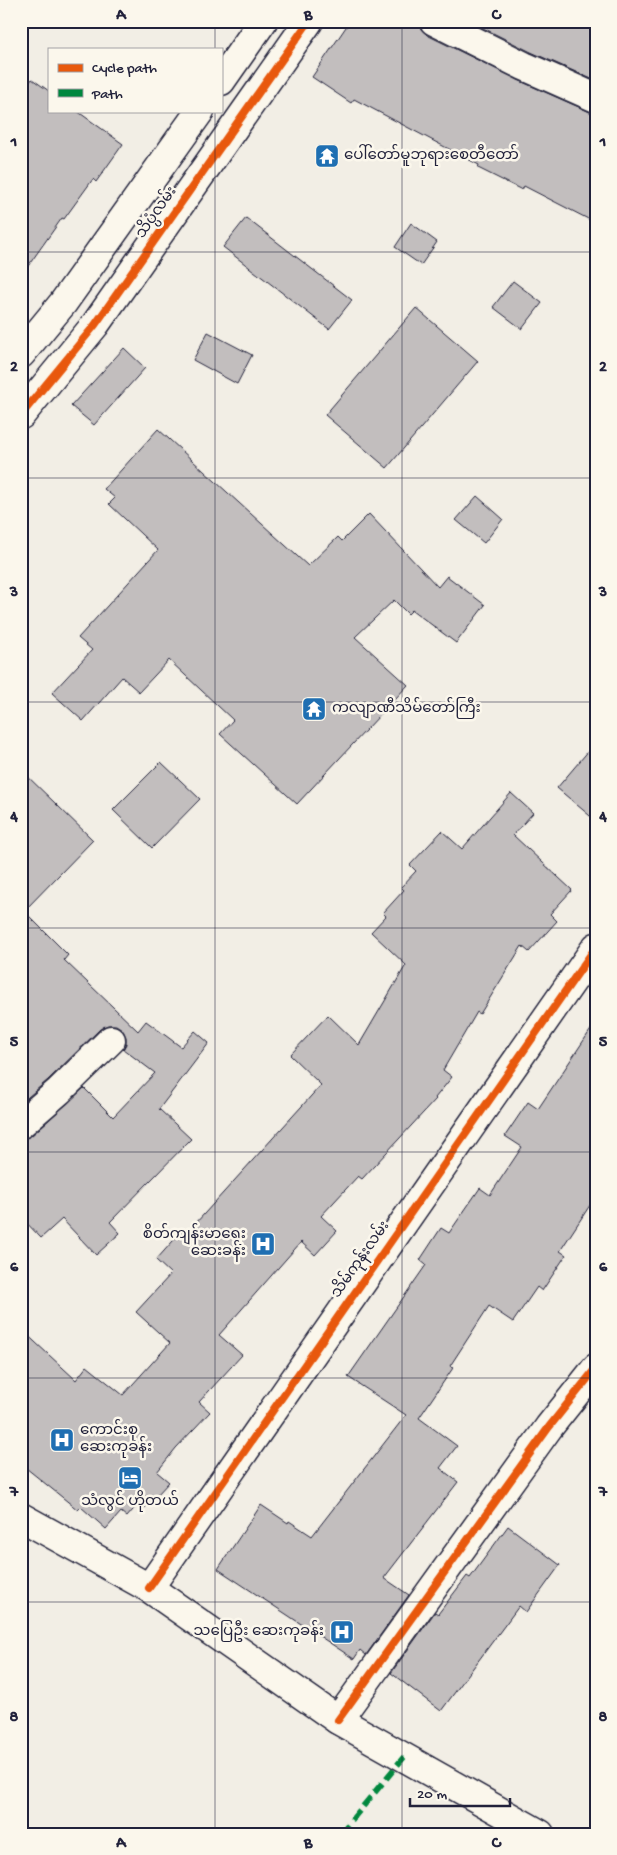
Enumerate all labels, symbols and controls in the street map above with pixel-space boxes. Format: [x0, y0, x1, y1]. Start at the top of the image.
text: A [115, 7, 127, 26]
text: B [303, 7, 313, 26]
text: C [491, 7, 502, 26]
legend [48, 48, 222, 112]
text: Cycle path [92, 60, 157, 78]
text: Path [91, 86, 123, 104]
text: 1 [10, 134, 17, 153]
text: 1 [599, 134, 606, 153]
temple icon: ပေါ်တော်မူဘုရားစေတီတော် [314, 143, 340, 169]
place label: ပေါ်တော်မူဘုရားစေတီတော် [344, 144, 519, 166]
street label: သိပ္ပံလမ်း [130, 182, 182, 243]
text: 2 [10, 359, 18, 378]
text: 2 [599, 359, 607, 378]
text: 3 [9, 584, 18, 603]
text: 3 [598, 584, 607, 603]
temple icon: ကလျာဏီသိမ်တော်ကြီး [301, 696, 327, 722]
place label: ကလျာဏီသိမ်တော်ကြီး [332, 697, 481, 719]
text: 4 [9, 809, 18, 828]
text: 4 [598, 809, 607, 828]
text: 5 [10, 1034, 19, 1053]
text: 5 [599, 1034, 608, 1053]
street label: သိမ်ကုန်းလမ်း [325, 1216, 395, 1303]
place label: စိတ်ကျန်းမာရေး ဆေးခန်း [143, 1223, 246, 1262]
hospital icon: စိတ်ကျန်းမာရေး ဆေးခန်း [250, 1231, 276, 1257]
text: 6 [10, 1259, 19, 1278]
text: 6 [599, 1259, 608, 1278]
place label: ကောင်းစု ဆေးကုခန်း [80, 1419, 152, 1458]
hospital icon: ကောင်းစု ဆေးကုခန်း [49, 1427, 75, 1453]
hotel icon: သံလွင် ဟိုတယ် [117, 1465, 143, 1491]
text: 7 [9, 1484, 19, 1503]
text: 7 [598, 1484, 608, 1503]
place label: သံလွင် ဟိုတယ် [81, 1490, 179, 1512]
hospital icon: သပြေဦး ဆေးကုခန်း [329, 1619, 355, 1645]
place label: သပြေဦး ဆေးကုခန်း [193, 1620, 324, 1642]
text: 8 [10, 1709, 19, 1728]
text: 8 [599, 1709, 608, 1728]
scale bar [410, 1775, 510, 1807]
text: 20 m [417, 1786, 447, 1804]
text: A [115, 1835, 127, 1854]
text: B [303, 1835, 313, 1854]
text: C [491, 1835, 502, 1854]

